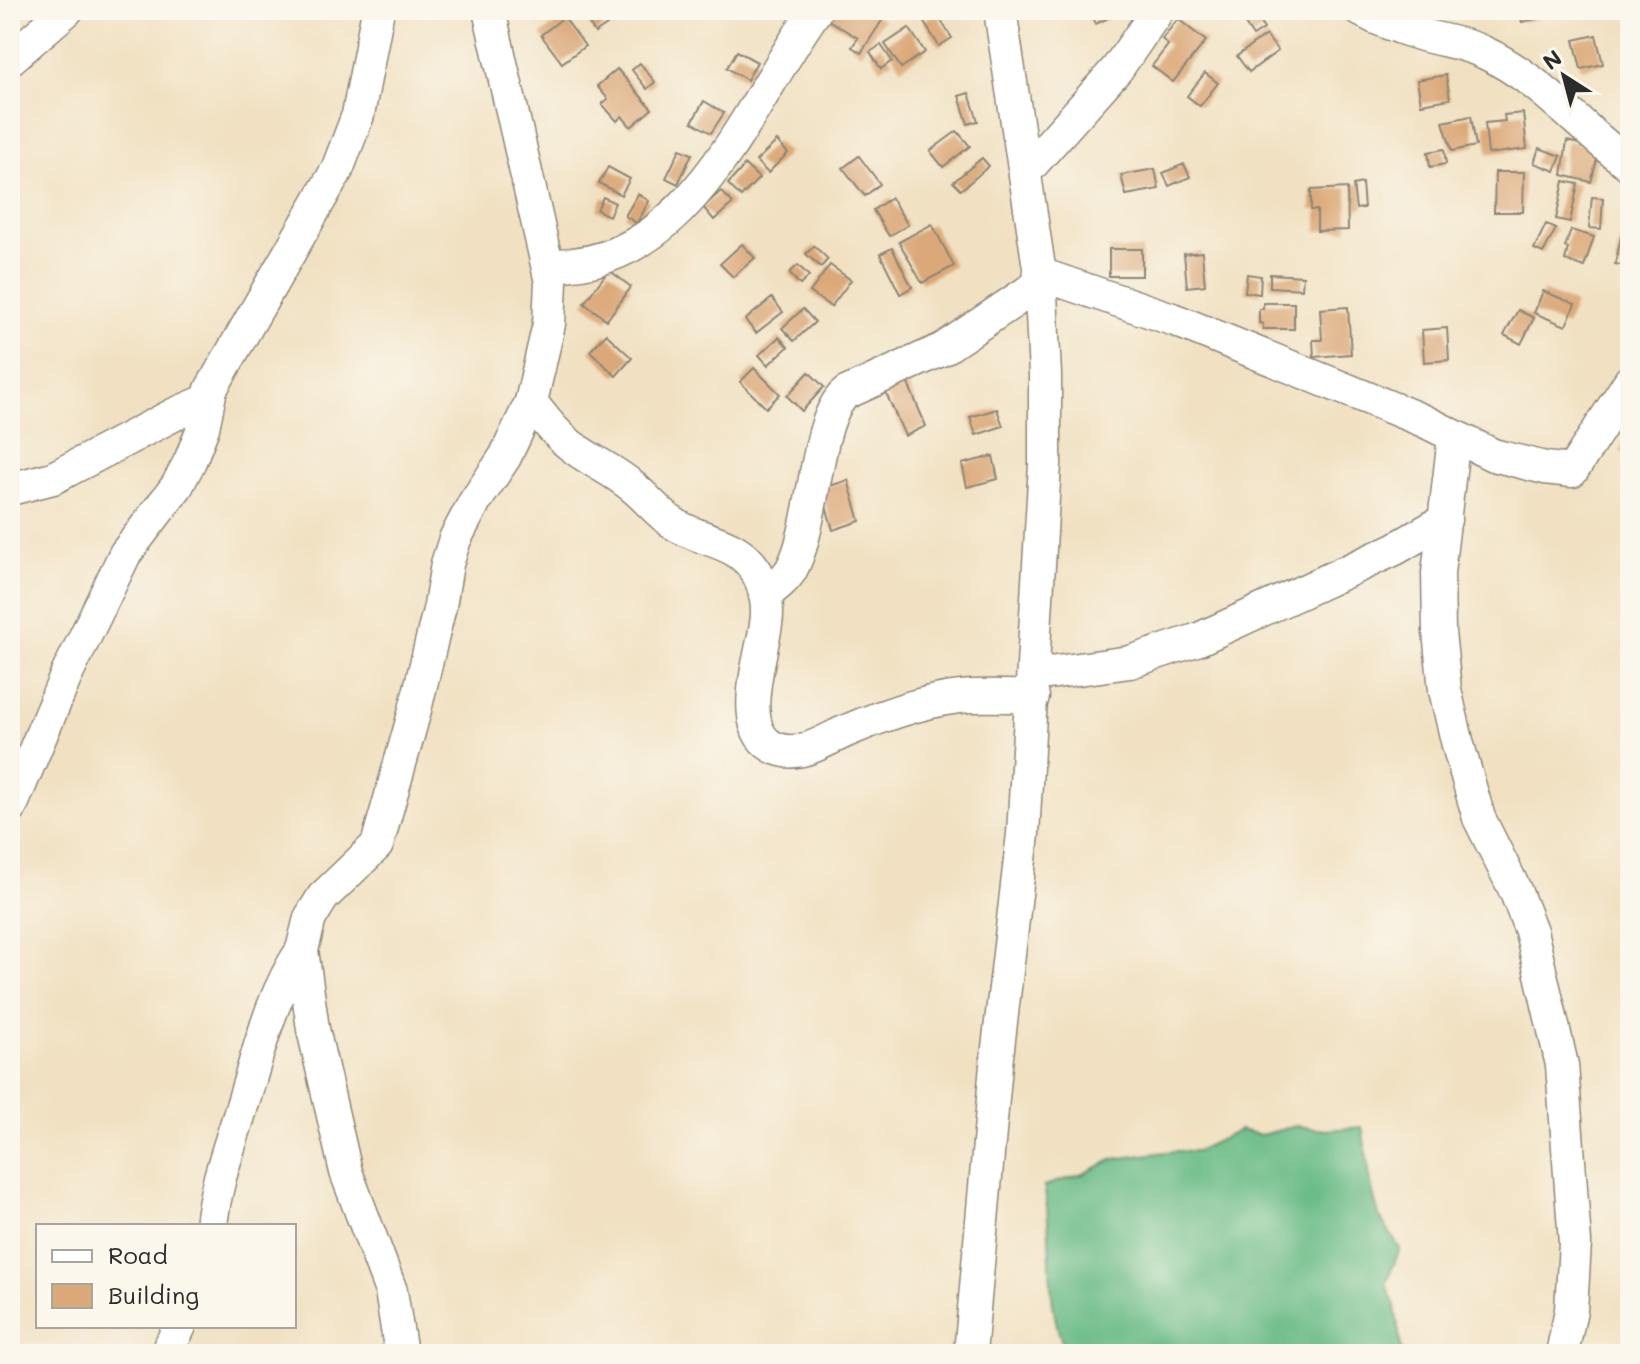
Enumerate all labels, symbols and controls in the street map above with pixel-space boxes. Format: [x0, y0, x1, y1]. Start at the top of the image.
north arrow [1524, 36, 1604, 116]
text: N [1537, 43, 1567, 76]
legend [36, 1224, 296, 1328]
text: Road [108, 1239, 168, 1270]
text: Building [108, 1279, 199, 1310]

